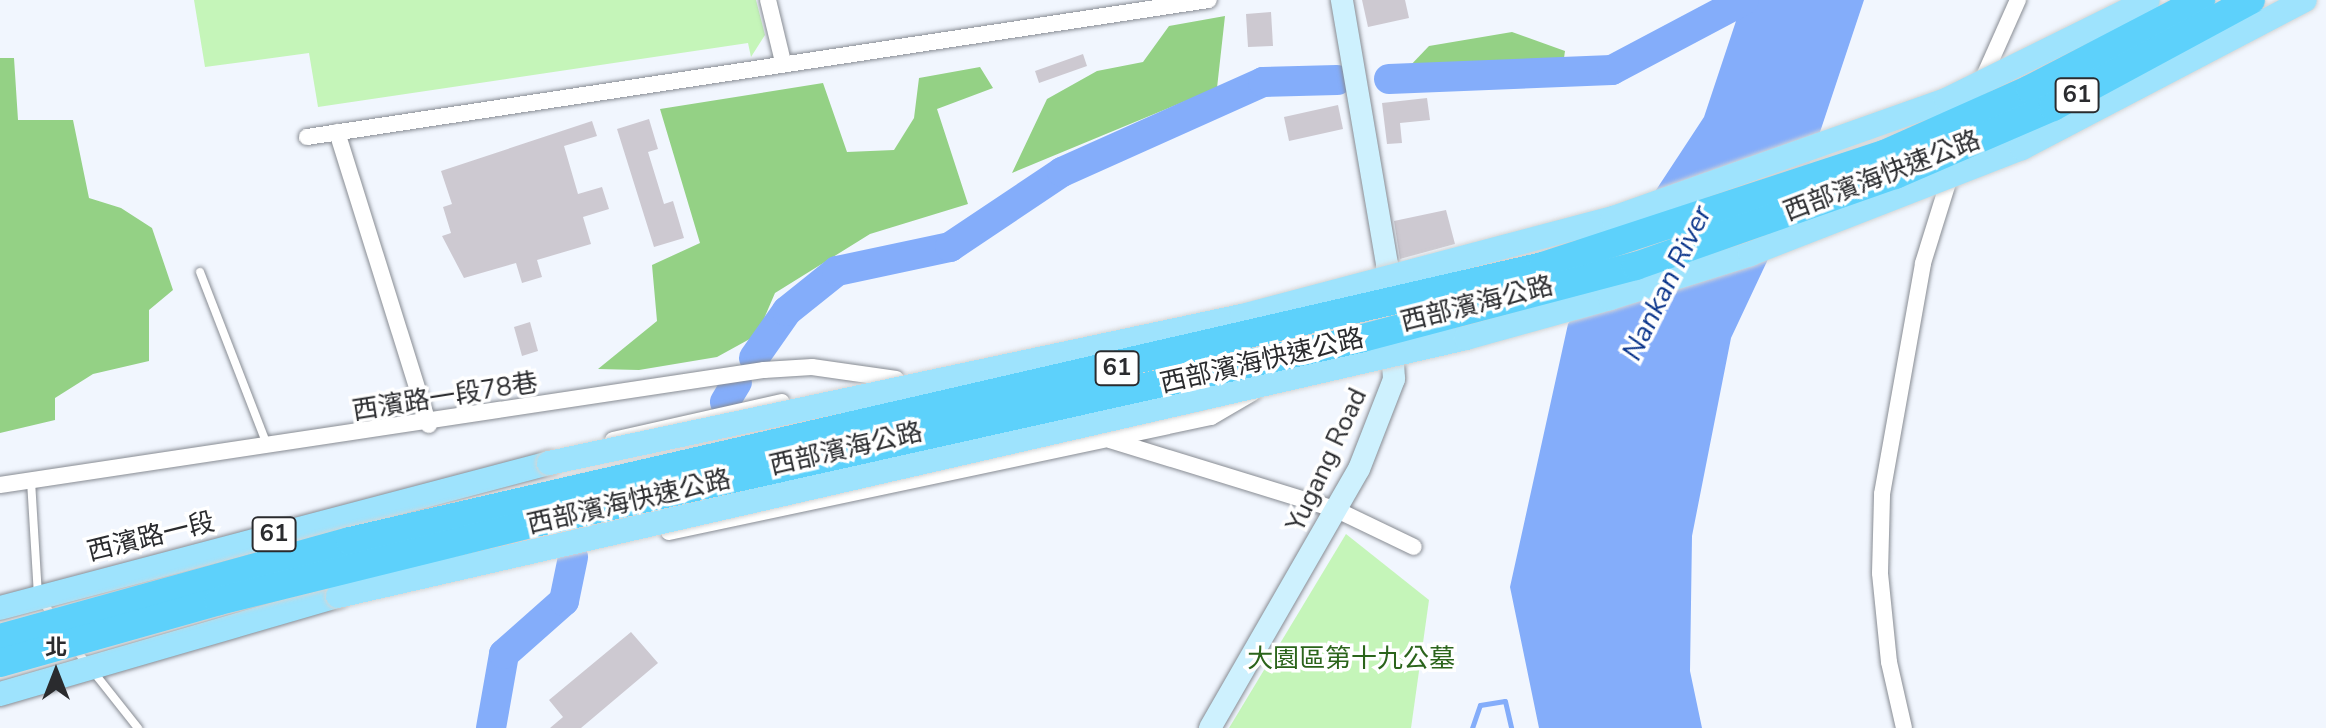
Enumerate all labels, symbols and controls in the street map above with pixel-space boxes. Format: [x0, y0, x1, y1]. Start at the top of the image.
road number: 61 [2053, 75, 2101, 115]
street label: 西部濱海快速公路 [1779, 124, 1985, 228]
water label: Nankan River [1615, 200, 1719, 366]
street label: 西部濱海公路 [1398, 270, 1556, 338]
street label: 西部濱海快速公路 [1157, 322, 1367, 400]
road number: 61 [1093, 348, 1141, 388]
street label: 西濱路一段78巷 [350, 367, 540, 427]
street label: Yugang Road [1280, 383, 1374, 537]
street label: 西部濱海公路 [766, 416, 926, 482]
street label: 西部濱海快速公路 [524, 463, 734, 541]
street label: 西濱路一段 [84, 506, 218, 568]
road number: 61 [250, 514, 298, 554]
north arrow [16, 632, 96, 712]
text: 北 [45, 633, 67, 663]
park label: 大園區第十九公墓 [1247, 643, 1455, 675]

